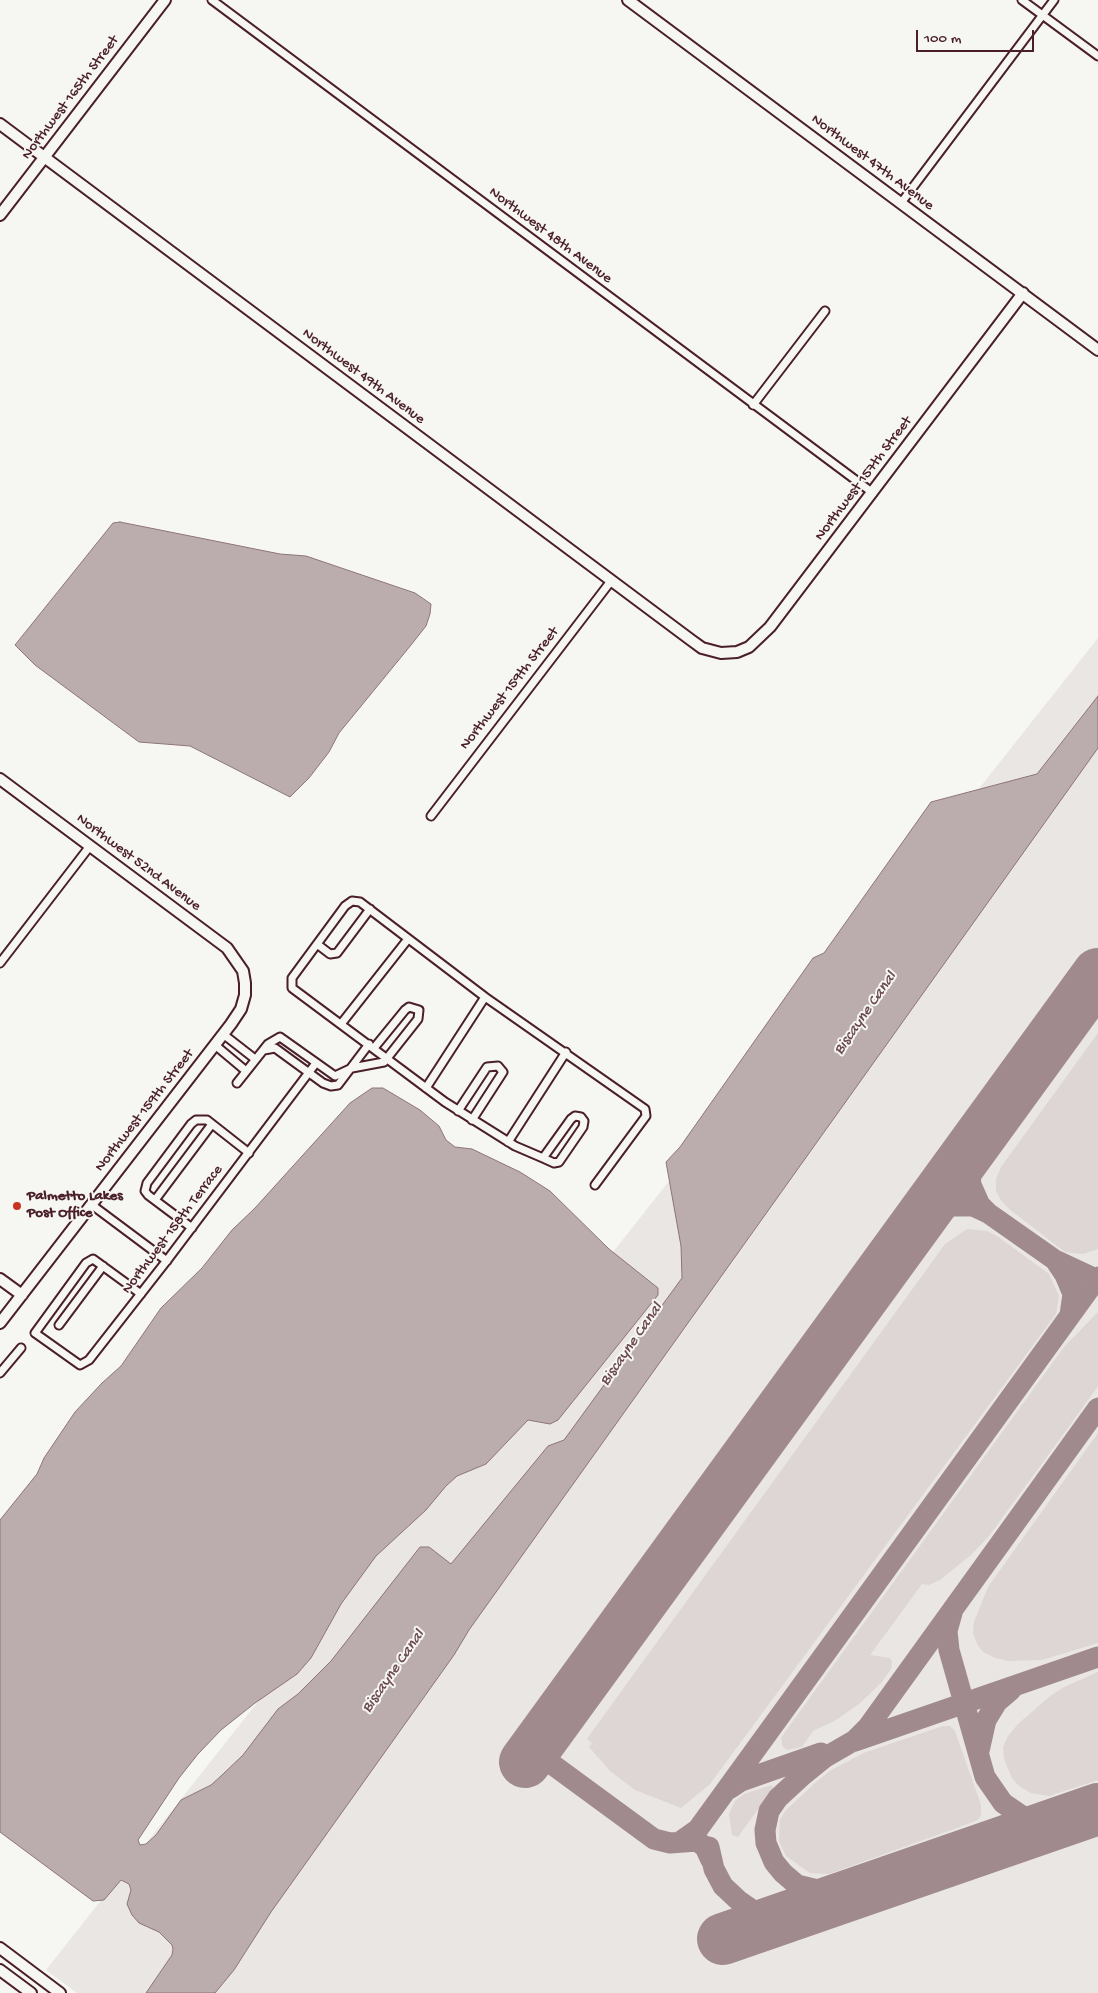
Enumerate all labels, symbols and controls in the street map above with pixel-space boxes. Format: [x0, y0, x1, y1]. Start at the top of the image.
scale bar [918, 20, 1036, 52]
text: 100 m [924, 30, 961, 48]
street label: Northwest 165th Street [18, 32, 124, 164]
street label: Northwest 47th Avenue [807, 111, 937, 215]
street label: Northwest 48th Avenue [485, 184, 615, 288]
street label: Northwest 49th Avenue [298, 325, 428, 429]
street label: Northwest 157th Street [811, 413, 917, 545]
street label: Northwest 159th Street [456, 624, 564, 754]
street label: Northwest 52nd Avenue [72, 810, 204, 916]
water label: Biscayne Canal [830, 969, 902, 1059]
street label: Northwest 159th Street [91, 1046, 199, 1176]
street label: Northwest 158th Terrace [119, 1162, 227, 1298]
place label: Palmetto Lakes Post Office [27, 1188, 123, 1223]
marker: Palmetto Lakes Post Office [11, 1200, 23, 1212]
water label: Biscayne Canal [596, 1300, 668, 1390]
water label: Biscayne Canal [358, 1627, 430, 1717]

